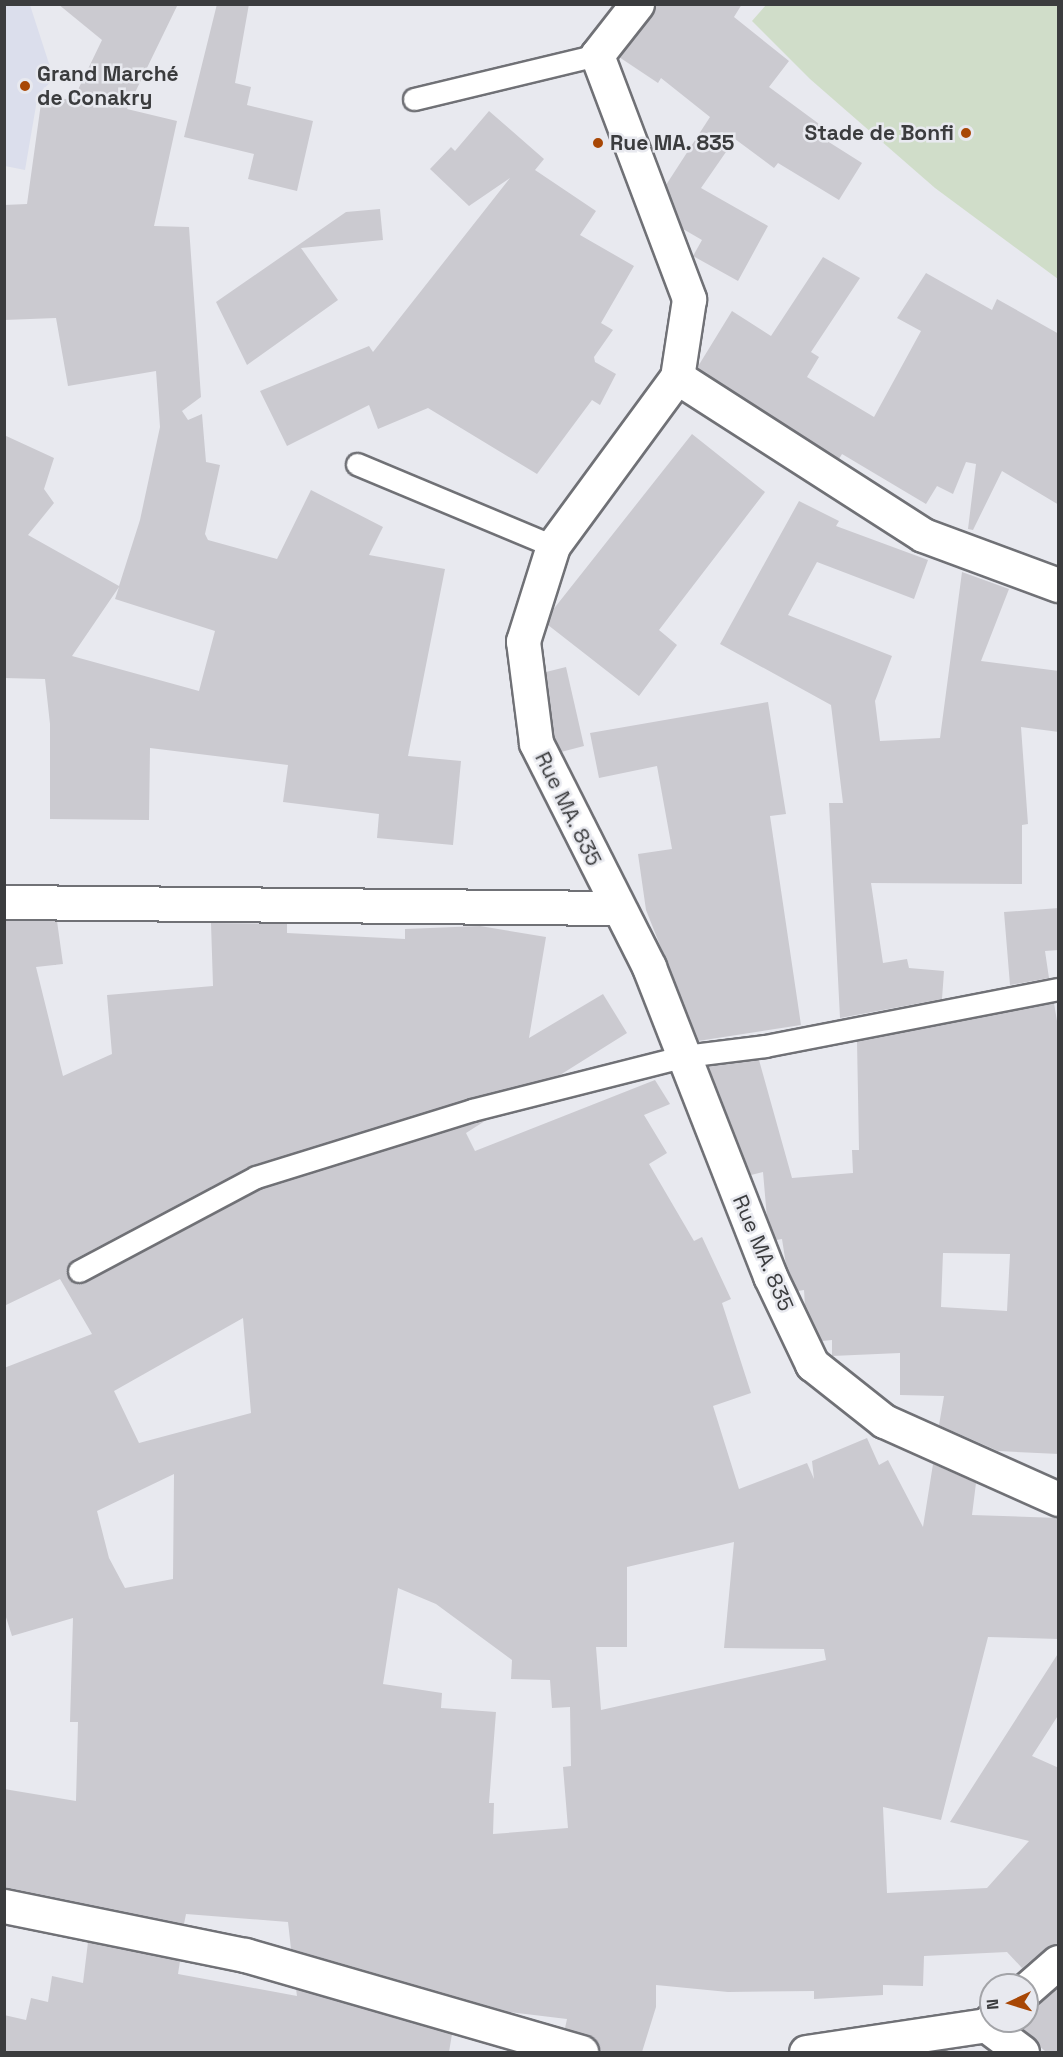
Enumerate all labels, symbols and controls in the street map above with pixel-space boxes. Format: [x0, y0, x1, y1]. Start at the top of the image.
place label: Grand Marché de Conakry [37, 61, 179, 111]
marker: Grand Marché de Conakry [18, 79, 32, 93]
place label: Stade de Bonfi [804, 120, 954, 146]
marker: Stade de Bonfi [959, 126, 973, 140]
place label: Rue MA. 835 [610, 130, 735, 156]
marker: Rue MA. 835 [591, 136, 605, 150]
street label: Rue MA. 835 [529, 748, 607, 870]
street label: Rue MA. 835 [727, 1191, 799, 1315]
north arrow [979, 1973, 1039, 2033]
text: N [982, 1998, 1003, 2010]

